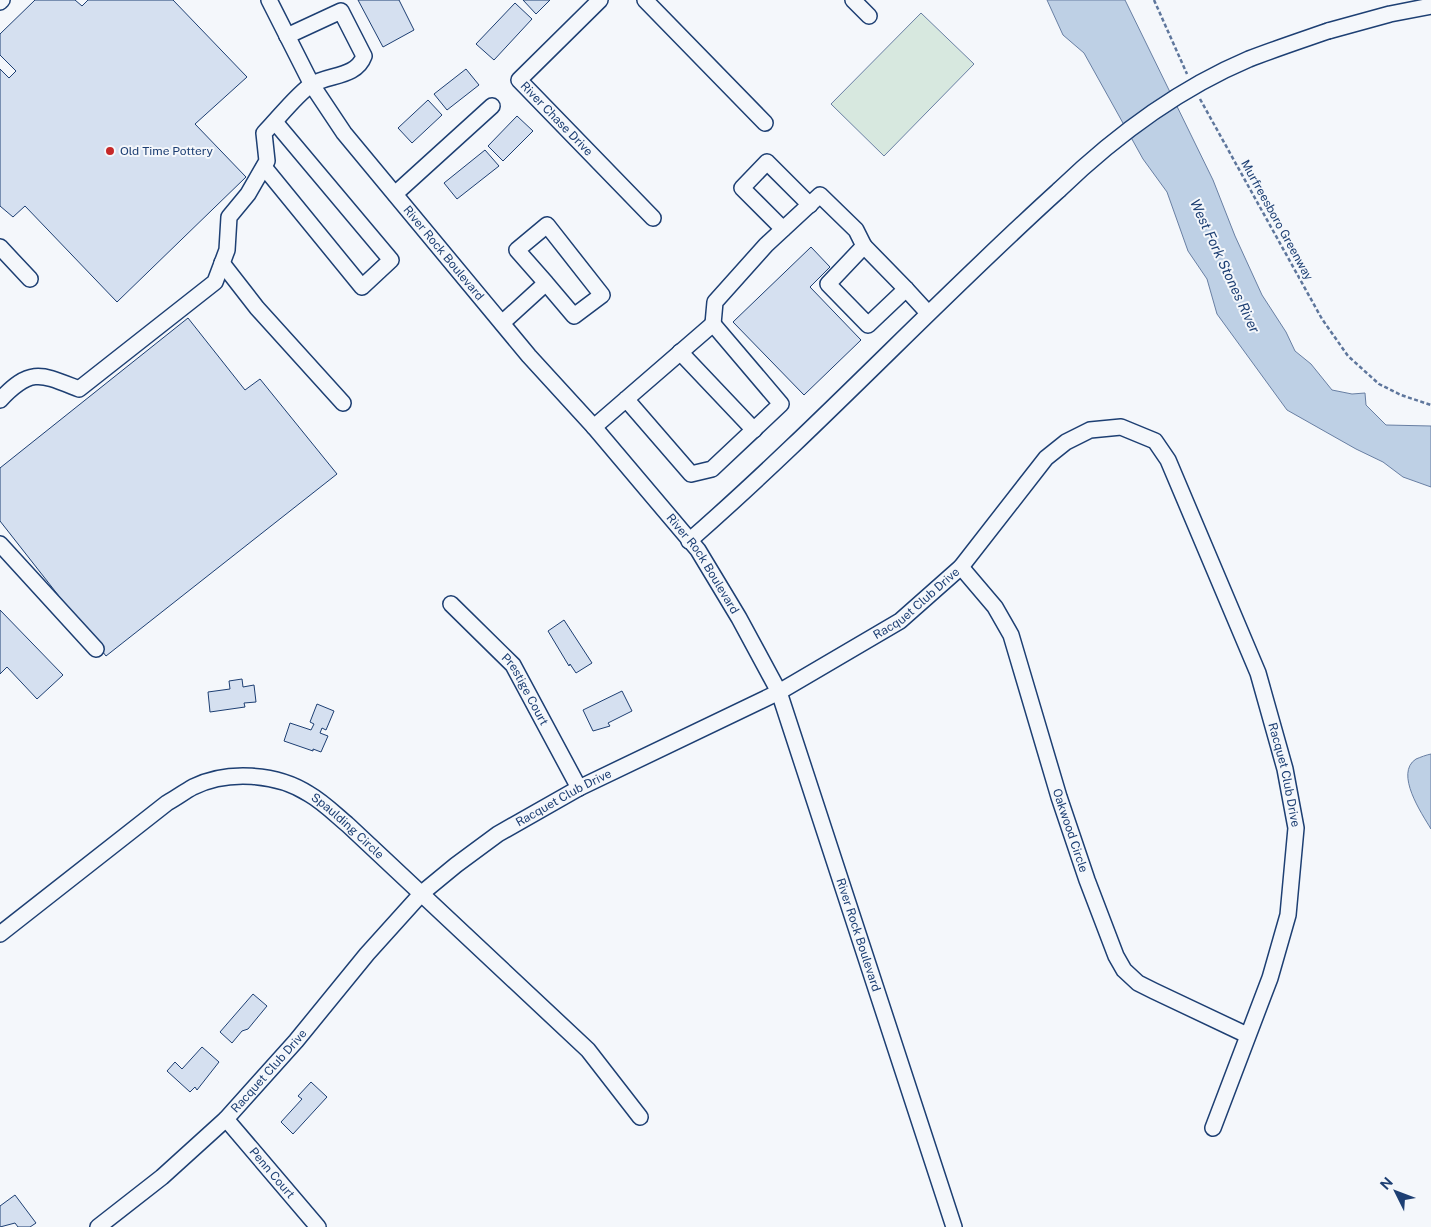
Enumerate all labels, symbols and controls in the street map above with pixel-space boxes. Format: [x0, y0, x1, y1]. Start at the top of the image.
street label: River Chase Drive [518, 79, 596, 159]
place label: Old Time Pottery [120, 144, 214, 158]
marker: Old Time Pottery [104, 145, 116, 157]
street label: Murfreesboro Greenway [1238, 157, 1316, 283]
water label: West Fork Stones River [1187, 197, 1263, 336]
street label: River Rock Boulevard [400, 203, 487, 303]
street label: River Rock Boulevard [663, 511, 742, 616]
street label: Racquet Club Drive [871, 565, 963, 642]
street label: Prestige Court [499, 651, 551, 728]
street label: Racquet Club Drive [1265, 721, 1303, 829]
street label: Racquet Club Drive [513, 766, 614, 829]
street label: Oakwood Circle [1050, 787, 1091, 874]
street label: Spaulding Circle [309, 790, 387, 862]
street label: River Rock Boulevard [833, 876, 883, 993]
street label: Racquet Club Drive [228, 1026, 310, 1116]
street label: Penn Court [246, 1145, 298, 1202]
north arrow [1371, 1167, 1421, 1217]
text: N [1377, 1174, 1396, 1193]

